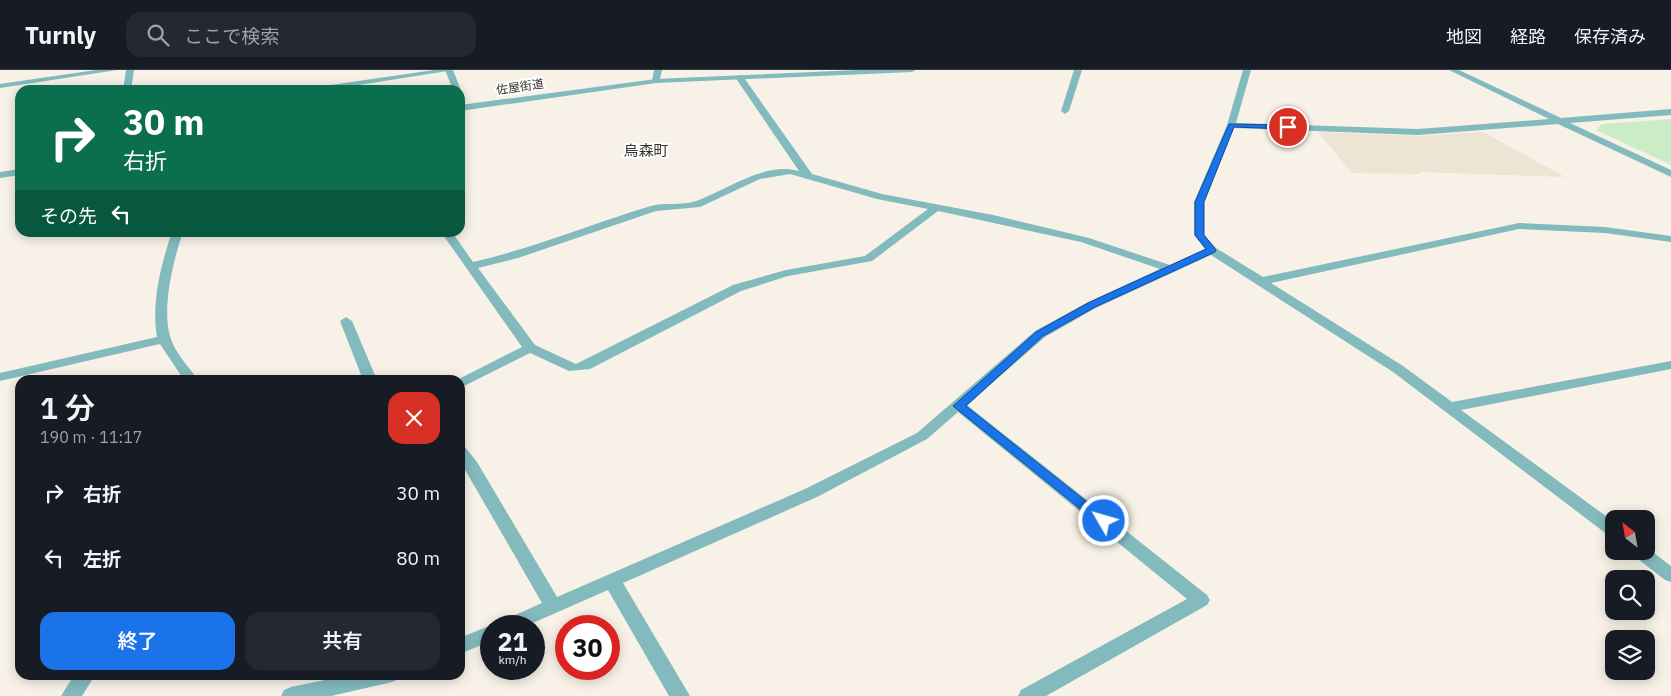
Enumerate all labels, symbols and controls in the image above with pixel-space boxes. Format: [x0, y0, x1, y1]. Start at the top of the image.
search box [126, 12, 476, 57]
text: Turnly [25, 19, 96, 51]
icon: search [144, 21, 172, 49]
text: ここで検索 [184, 24, 279, 48]
text: 地図 [1446, 25, 1482, 48]
text: 経路 [1510, 25, 1546, 48]
text: 保存済み [1574, 25, 1646, 48]
street label: 佐屋街道 [495, 76, 545, 97]
text: 30 m [123, 99, 205, 145]
icon: right [40, 105, 105, 170]
pin [1267, 106, 1309, 148]
icon: arrive [1274, 113, 1302, 141]
district label: 烏森町 [623, 141, 669, 160]
text: 右折 [123, 146, 167, 175]
icon: left [107, 200, 135, 228]
text: その先 [40, 204, 97, 228]
text: 1 分 [40, 388, 95, 427]
button: close [388, 392, 440, 444]
text: 190 m · 11:17 [40, 427, 142, 447]
icon: right [40, 479, 68, 507]
text: 30 m [396, 481, 440, 505]
text: 右折 [83, 482, 121, 506]
position arrow [1077, 494, 1129, 546]
north arrow [1605, 510, 1655, 560]
map controls [1605, 510, 1655, 680]
icon: left [40, 544, 68, 572]
text: 80 m [396, 546, 440, 570]
text: 左折 [83, 547, 121, 571]
button: search [1605, 570, 1655, 620]
button: 終了 [40, 612, 235, 670]
button: 共有 [245, 612, 440, 670]
speed limit sign: 30 [555, 615, 620, 680]
text: 21 [497, 625, 528, 658]
button: layers [1605, 630, 1655, 680]
text: km/h [498, 652, 527, 667]

